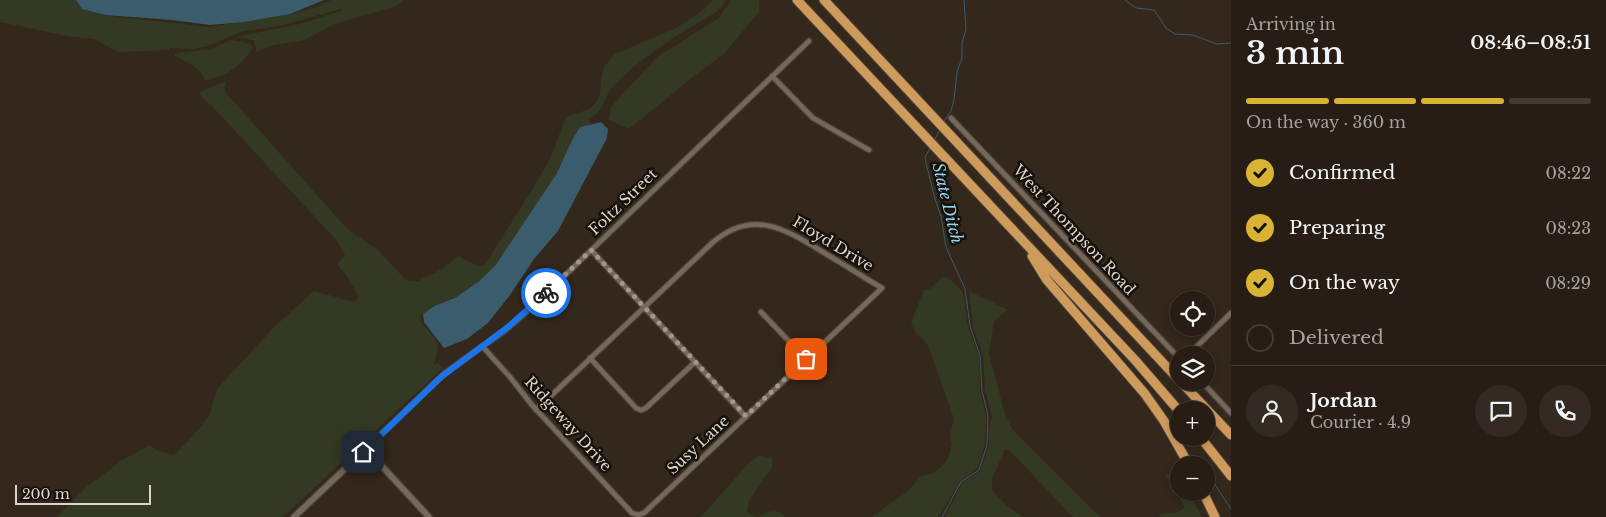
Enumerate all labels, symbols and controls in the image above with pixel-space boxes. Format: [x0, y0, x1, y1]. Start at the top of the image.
text: Arriving in [1246, 14, 1336, 34]
text: 08:46–08:51 [1470, 31, 1591, 54]
text: 3 min [1246, 33, 1344, 73]
text: On the way · 360 m [1246, 112, 1406, 132]
icon: check [1246, 159, 1274, 187]
water label: State Ditch [928, 160, 968, 246]
street label: West Thompson Road [1008, 160, 1140, 299]
text: Confirmed [1289, 161, 1395, 184]
text: 08:22 [1546, 163, 1591, 183]
street label: Foltz Street [585, 164, 661, 239]
street label: Floyd Drive [789, 212, 877, 275]
icon: check [1246, 214, 1274, 242]
text: Preparing [1289, 216, 1385, 239]
text: 08:23 [1546, 218, 1591, 238]
courier [521, 268, 571, 318]
icon: check [1246, 269, 1274, 297]
text: On the way [1289, 271, 1400, 294]
text: 08:29 [1545, 273, 1591, 293]
icon: bike [532, 279, 560, 307]
map controls [1170, 291, 1215, 501]
button: locate [1170, 291, 1215, 336]
text: Delivered [1289, 326, 1384, 349]
pin [785, 338, 827, 380]
icon: bag [792, 345, 820, 373]
button: layers [1170, 346, 1215, 391]
street label: Ridgeway Drive [521, 372, 616, 475]
button: person [1246, 385, 1298, 437]
button: chat [1475, 385, 1527, 437]
button: phone [1539, 385, 1591, 437]
text: Jordan [1310, 389, 1377, 412]
button: + [1170, 401, 1215, 446]
street label: Susy Lane [663, 411, 733, 478]
text: Courier · 4.9 [1310, 412, 1411, 432]
pin [342, 431, 384, 473]
icon: home [349, 438, 377, 466]
button: − [1170, 456, 1215, 501]
scale bar [15, 482, 151, 505]
text: 200 m [22, 485, 70, 503]

